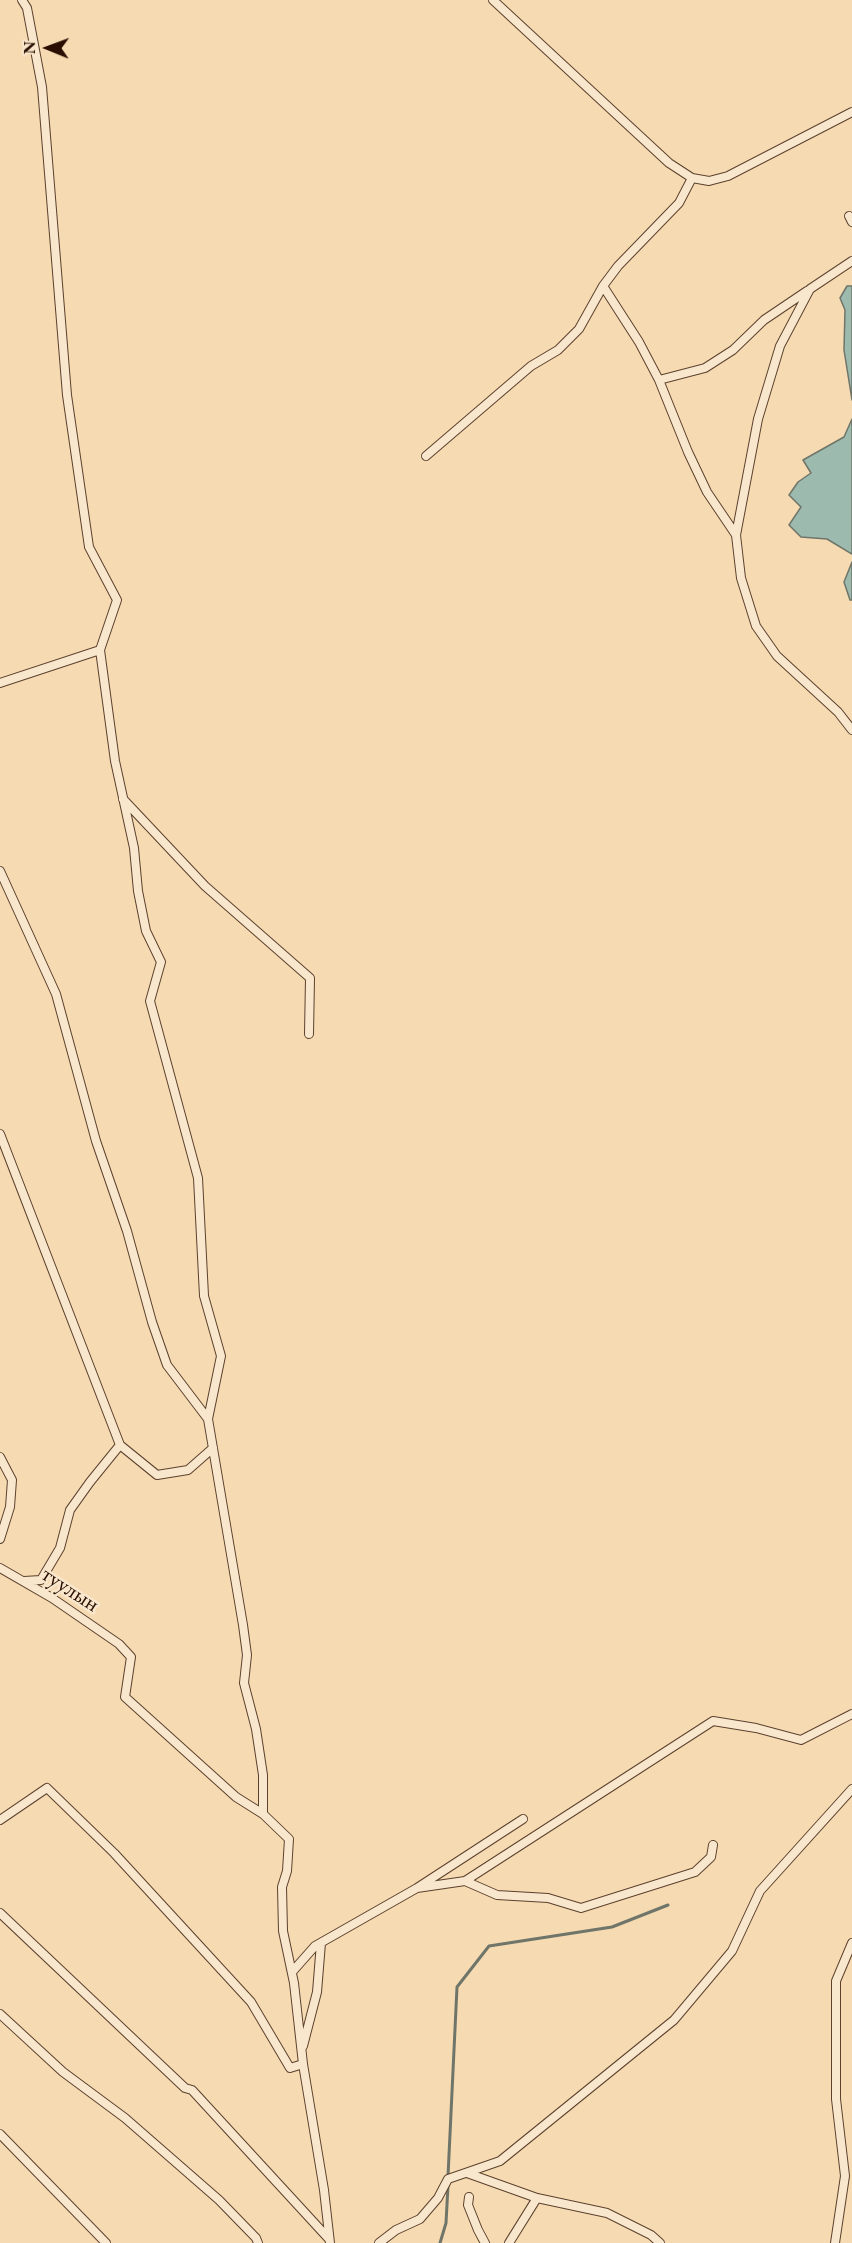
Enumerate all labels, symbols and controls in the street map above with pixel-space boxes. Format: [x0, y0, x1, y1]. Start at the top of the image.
north arrow [18, 18, 78, 78]
text: N [19, 41, 40, 54]
street label: туулын [36, 1562, 104, 1618]

